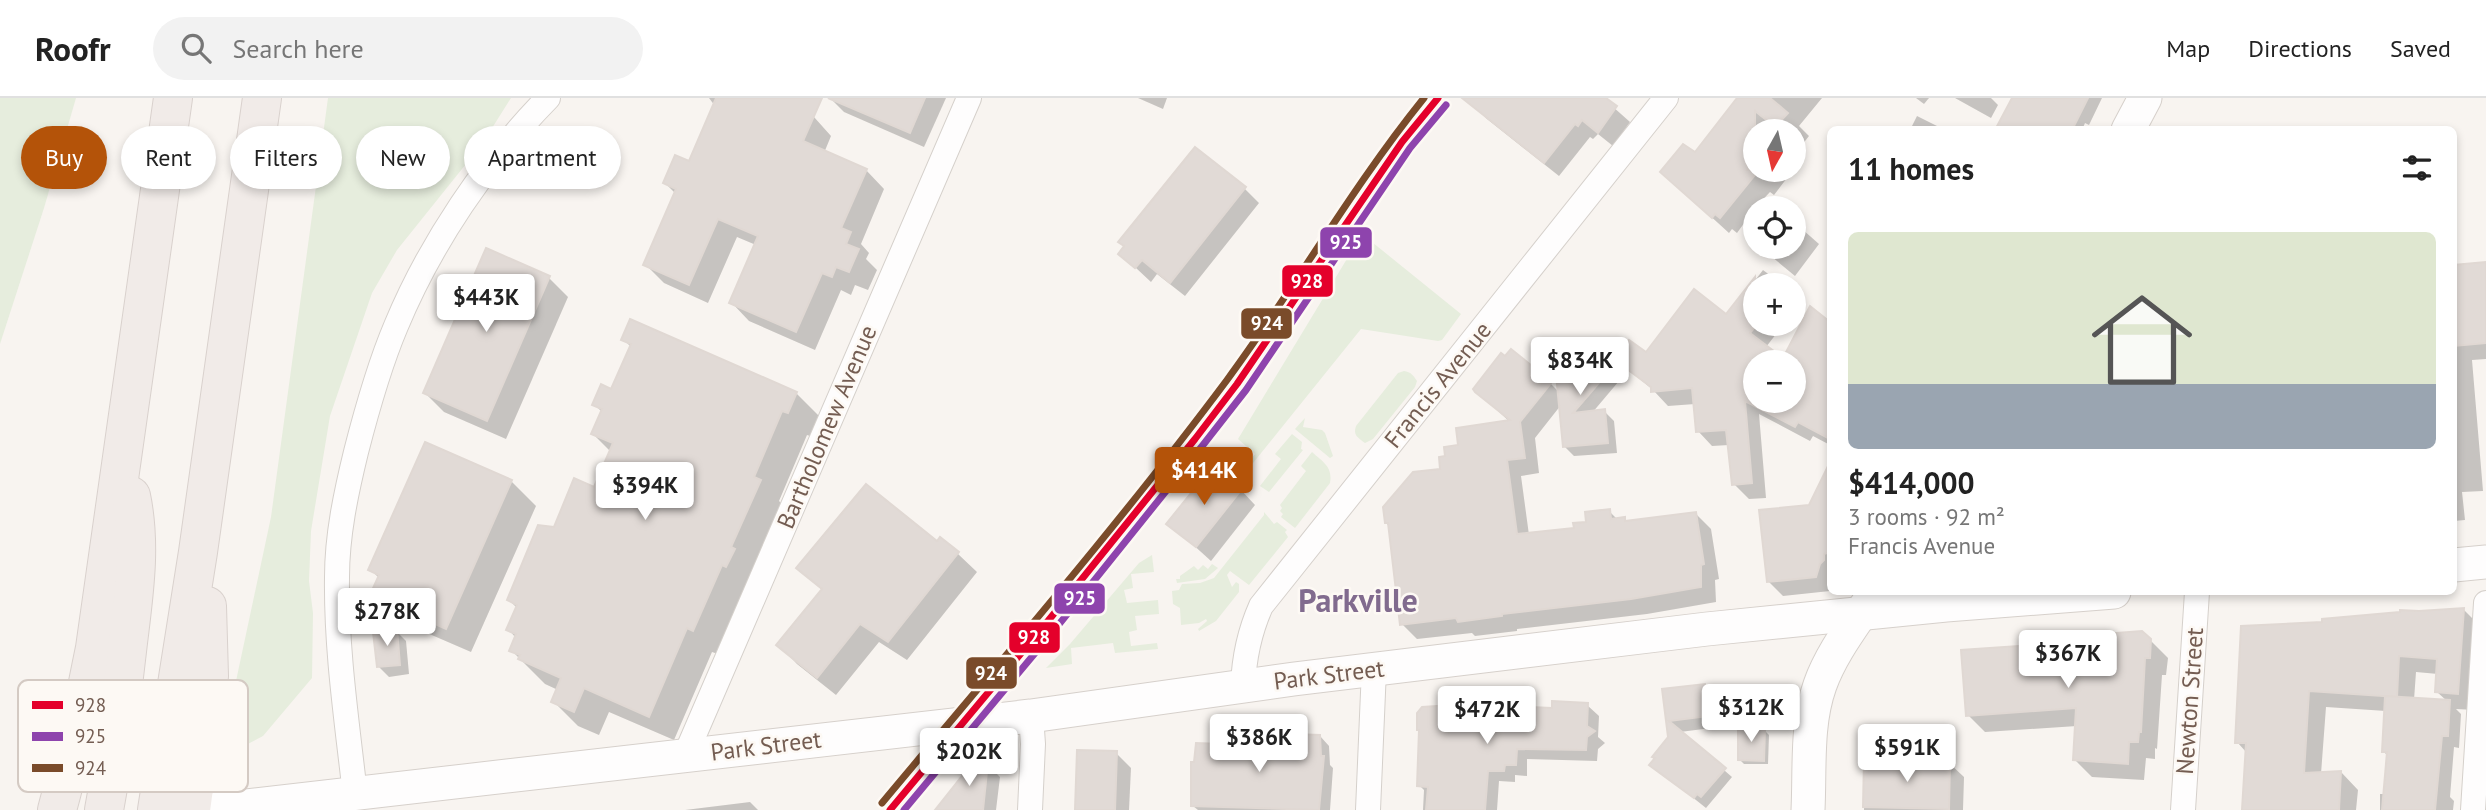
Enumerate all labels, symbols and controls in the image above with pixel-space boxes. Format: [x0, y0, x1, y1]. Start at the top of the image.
search box [153, 17, 643, 80]
text: Roofr [35, 27, 111, 70]
icon: search [177, 29, 215, 67]
text: Search here [233, 32, 364, 65]
text: Map [2166, 33, 2210, 64]
text: Directions [2248, 33, 2352, 64]
text: Saved [2390, 33, 2451, 64]
north arrow [1743, 119, 1806, 182]
map controls [1743, 119, 1806, 413]
chip: Buy [21, 126, 107, 189]
chip: Rent [121, 126, 216, 189]
chip: Filters [230, 126, 342, 189]
chip: New [356, 126, 450, 189]
chip: Apartment [464, 126, 621, 189]
text: 11 homes [1848, 149, 1974, 188]
icon: filters [2398, 149, 2436, 187]
button: locate [1743, 196, 1806, 259]
line badge: 925 [1319, 226, 1373, 259]
text: 925 [1330, 230, 1362, 254]
line badge: 928 [1281, 264, 1334, 298]
text: 928 [1291, 269, 1323, 293]
button: + [1743, 273, 1806, 336]
pin: $443K [437, 274, 535, 334]
icon: home [2079, 277, 2205, 403]
text: $443K [453, 282, 519, 311]
line badge: 924 [1240, 307, 1293, 340]
text: 924 [1251, 311, 1283, 335]
street label: Francis Avenue [1377, 315, 1498, 454]
street label: Bartholomew Avenue [770, 320, 883, 533]
pin: $834K [1531, 338, 1629, 397]
text: $834K [1547, 345, 1613, 374]
button: − [1743, 350, 1806, 413]
pin: $414K [1155, 448, 1253, 507]
text: $414K [1171, 455, 1237, 484]
pin: $394K [596, 462, 694, 522]
text: $414,000 [1848, 463, 1975, 502]
text: $394K [612, 470, 678, 499]
text: 3 rooms · 92 m² [1848, 502, 2005, 531]
text: Francis Avenue [1848, 531, 1995, 560]
district label: Parkville [1298, 579, 1418, 621]
line badge: 925 [1053, 582, 1106, 615]
text: 925 [1064, 586, 1096, 610]
pin: $278K [338, 588, 436, 648]
text: $278K [354, 596, 420, 625]
line badge: 928 [1008, 621, 1061, 654]
text: 928 [1018, 625, 1050, 649]
street label: Newton Street [2169, 626, 2210, 776]
pin: $367K [2019, 630, 2117, 690]
text: $367K [2035, 638, 2101, 667]
street label: Park Street [1272, 652, 1386, 697]
line badge: 924 [965, 656, 1018, 690]
text: 924 [975, 661, 1007, 685]
legend [18, 680, 248, 792]
pin: $312K [1702, 684, 1800, 744]
pin: $472K [1438, 686, 1536, 746]
text: $312K [1718, 692, 1784, 721]
text: 928 [75, 693, 106, 717]
text: $472K [1454, 694, 1520, 723]
pin: $386K [1210, 714, 1308, 774]
text: $386K [1226, 722, 1292, 751]
street label: Park Street [709, 723, 823, 768]
text: 925 [75, 724, 106, 748]
pin: $591K [1858, 724, 1956, 784]
pin: $202K [920, 728, 1018, 788]
text: $591K [1874, 732, 1940, 761]
text: $202K [936, 736, 1002, 765]
text: 924 [75, 756, 106, 780]

